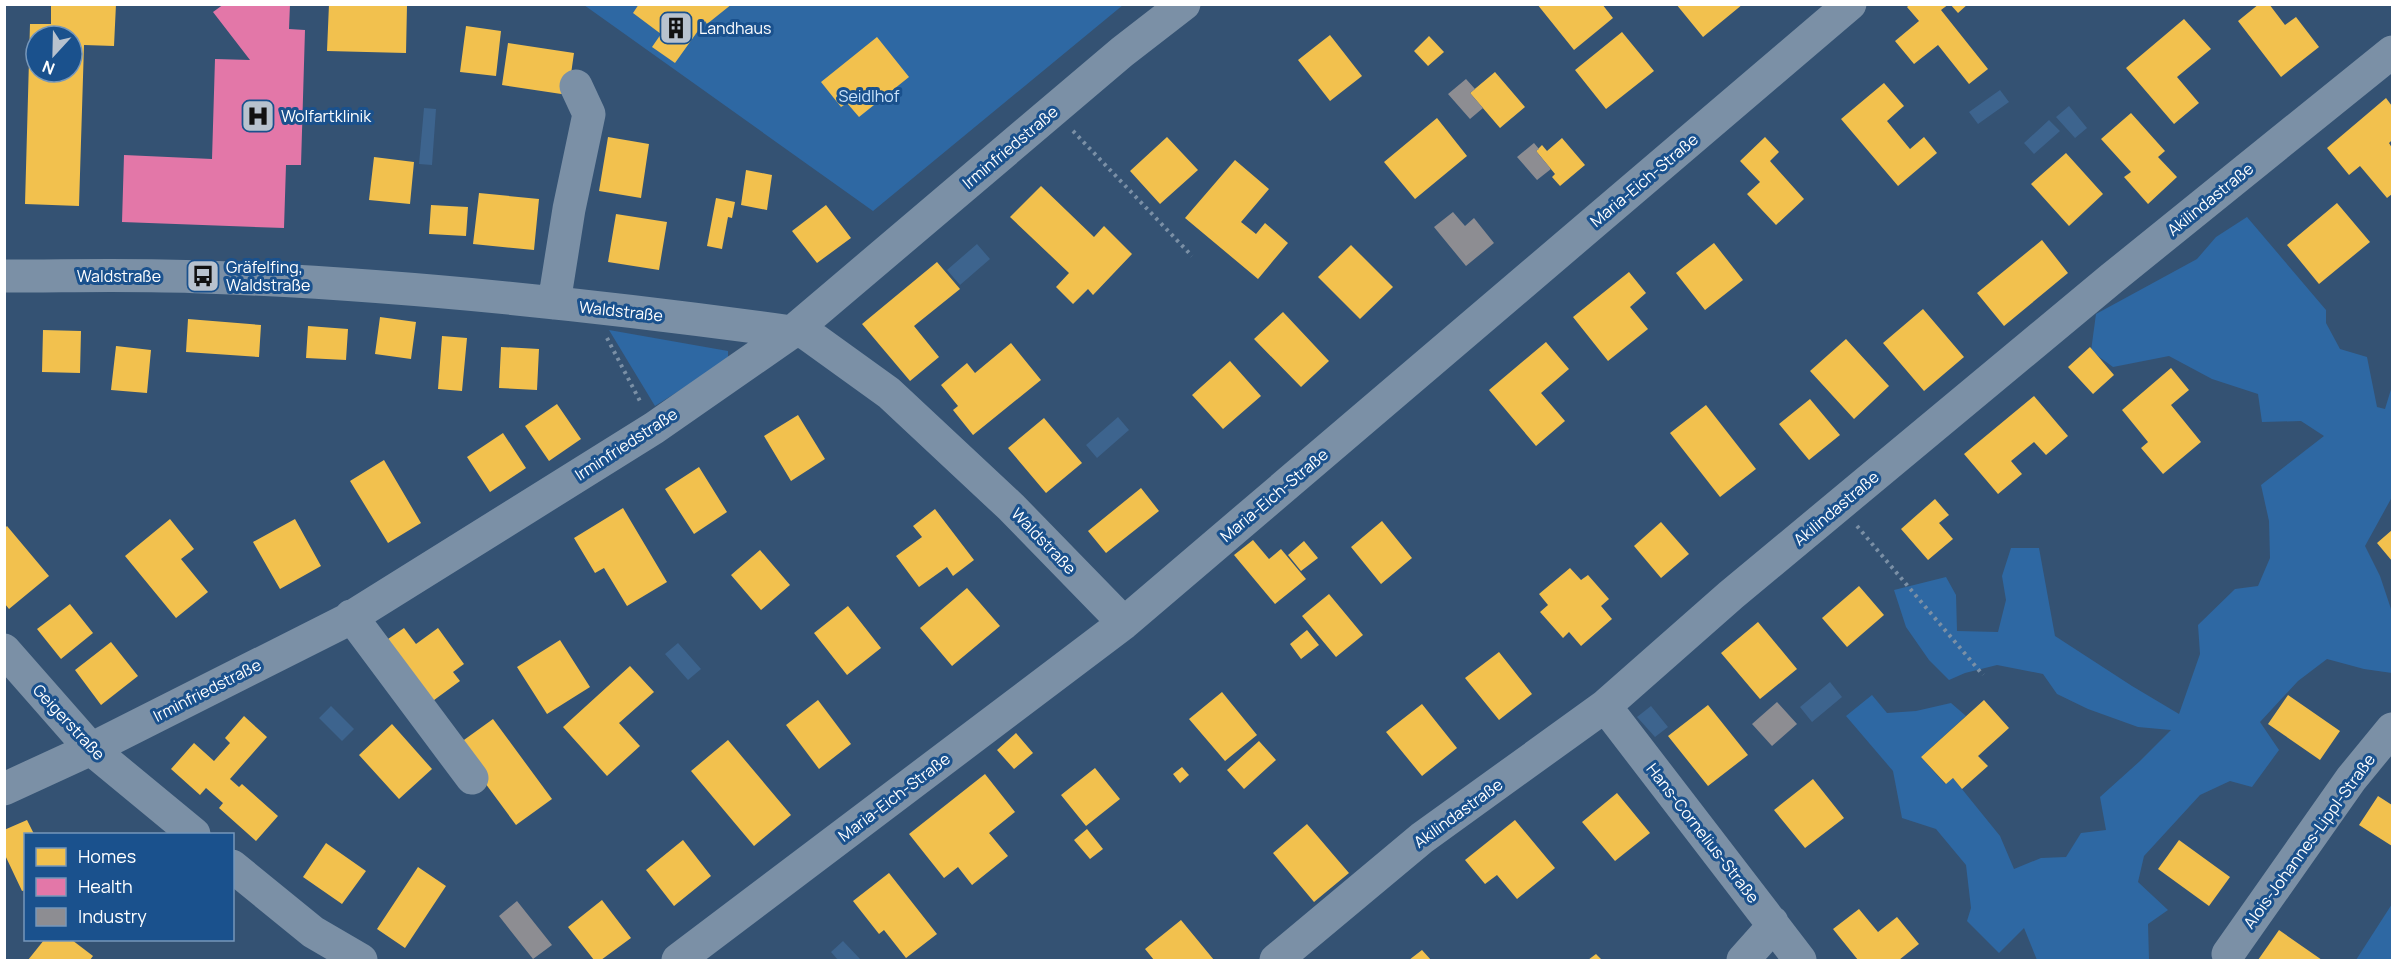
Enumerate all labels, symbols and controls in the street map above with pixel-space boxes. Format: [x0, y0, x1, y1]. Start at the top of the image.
building icon: Landhaus [658, 10, 694, 46]
place label: Landhaus [699, 17, 771, 39]
north arrow [24, 24, 84, 84]
text: N [39, 56, 58, 80]
park label: Seidlhof [839, 85, 900, 107]
hospital icon: Wolfartklinik [240, 98, 276, 134]
street label: Irminfriedstraße [958, 101, 1062, 193]
place label: Wolfartklinik [281, 105, 372, 127]
street label: Maria-Eich-Straße [1585, 128, 1703, 232]
street label: Akilindastraße [2162, 157, 2258, 241]
place label: Gräfelfing, Waldstraße [226, 256, 310, 296]
bus stop icon: Gräfelfing, Waldstraße [185, 258, 221, 294]
street label: Waldstraße [77, 265, 161, 287]
street label: Waldstraße [578, 296, 664, 326]
street label: Irminfriedstraße [570, 403, 682, 485]
street label: Maria-Eich-Straße [1215, 443, 1333, 547]
street label: Akilindastraße [1789, 466, 1883, 550]
street label: Waldstraße [1007, 503, 1081, 579]
street label: Irminfriedstraße [149, 653, 265, 727]
street label: Geigerstraße [28, 679, 110, 765]
street label: Maria-Eich-Straße [834, 748, 954, 846]
street label: Alois-Johannes-Lippl-Straße [2238, 749, 2380, 933]
street label: Hans-Cornelius-Straße [1642, 759, 1764, 907]
street label: Akilindastraße [1409, 773, 1507, 853]
legend [24, 833, 234, 941]
text: Homes [78, 844, 136, 868]
text: Health [78, 874, 133, 898]
text: Industry [78, 904, 147, 928]

